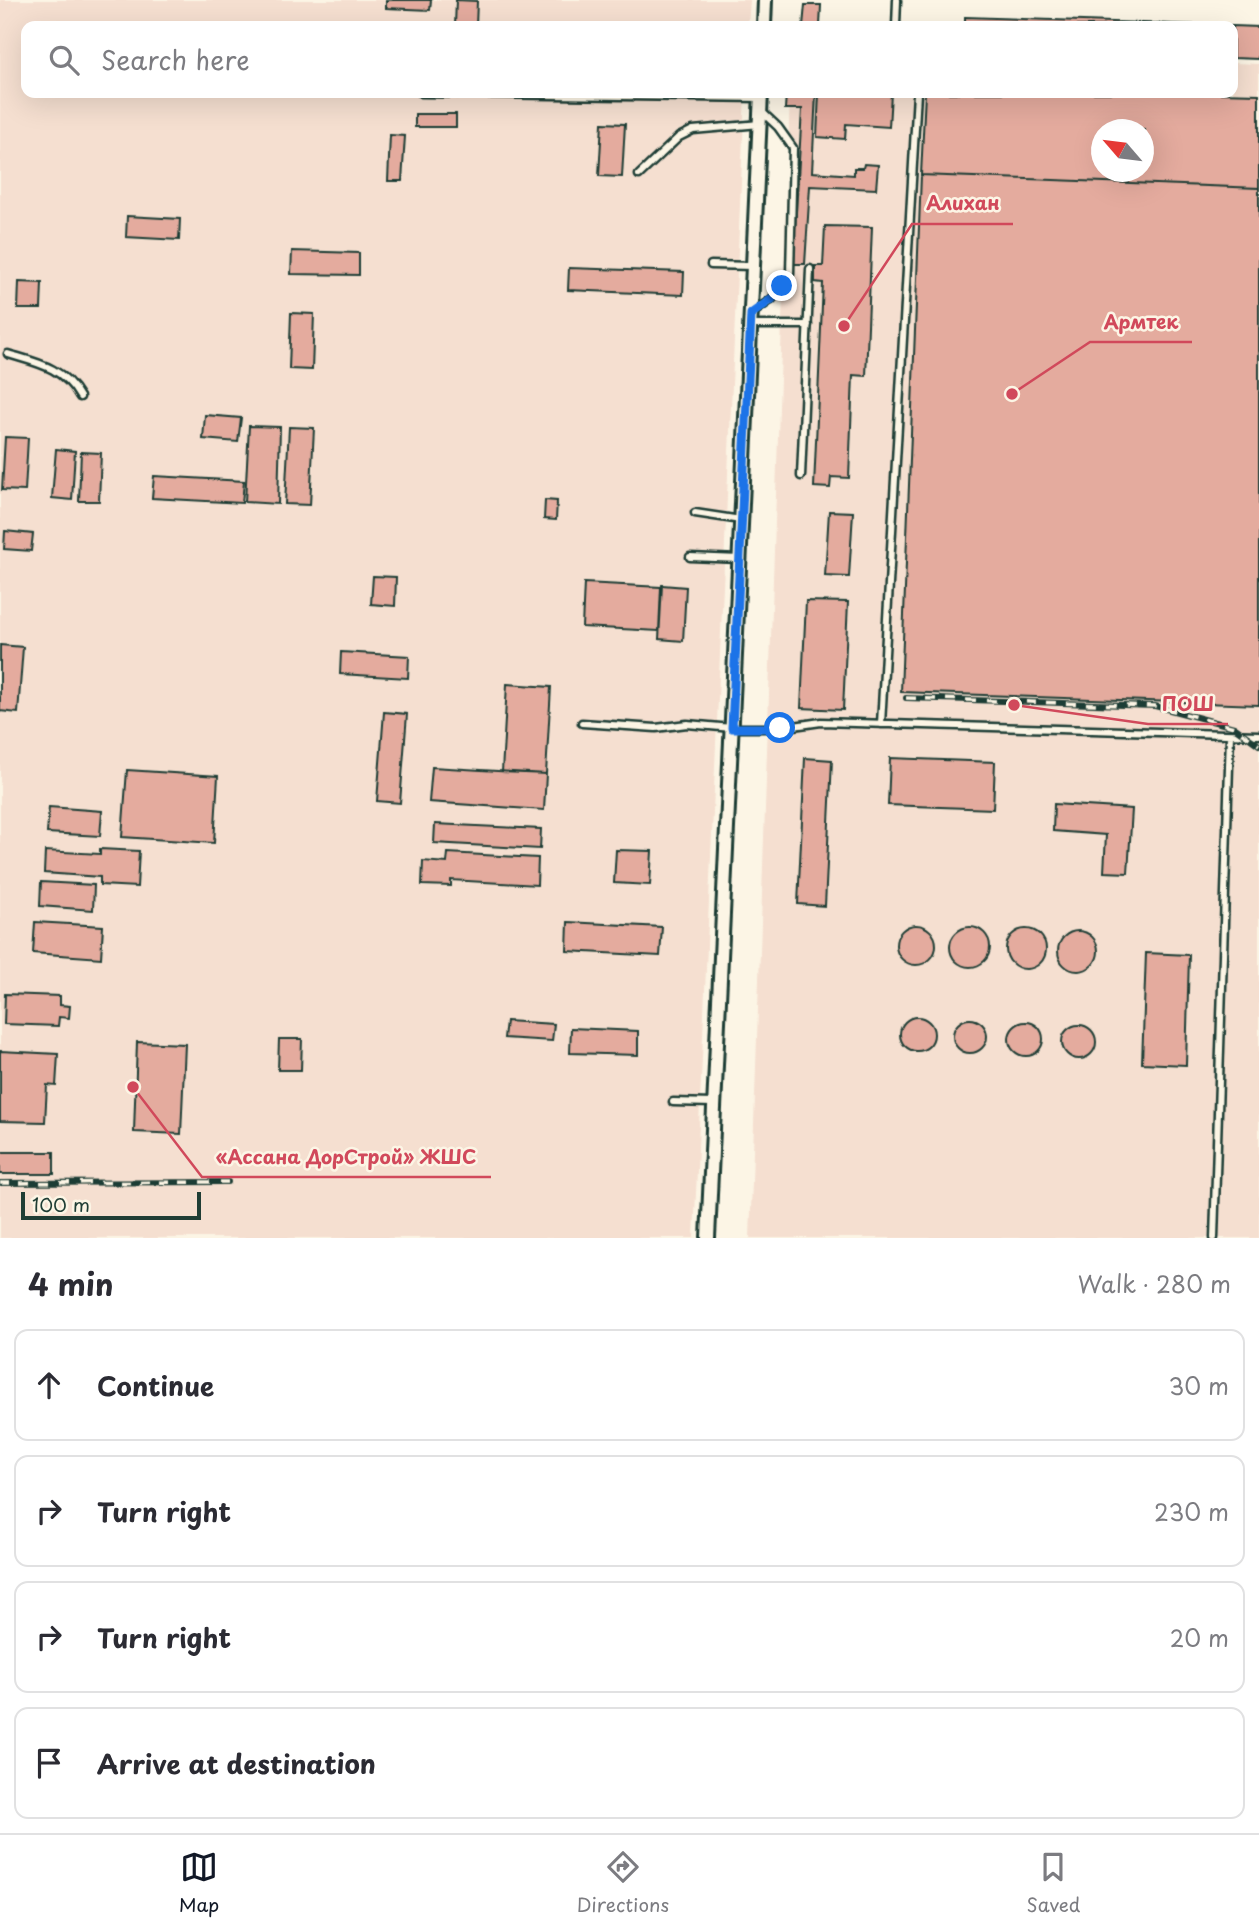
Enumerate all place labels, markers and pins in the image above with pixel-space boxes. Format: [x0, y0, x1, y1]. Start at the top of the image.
callout: Алихан [912, 184, 1013, 224]
callout: Армтек [1090, 302, 1192, 342]
callout: ПОШ [1148, 684, 1228, 724]
callout: «Ассана ДорСтрой» ЖШС [202, 1137, 491, 1177]

